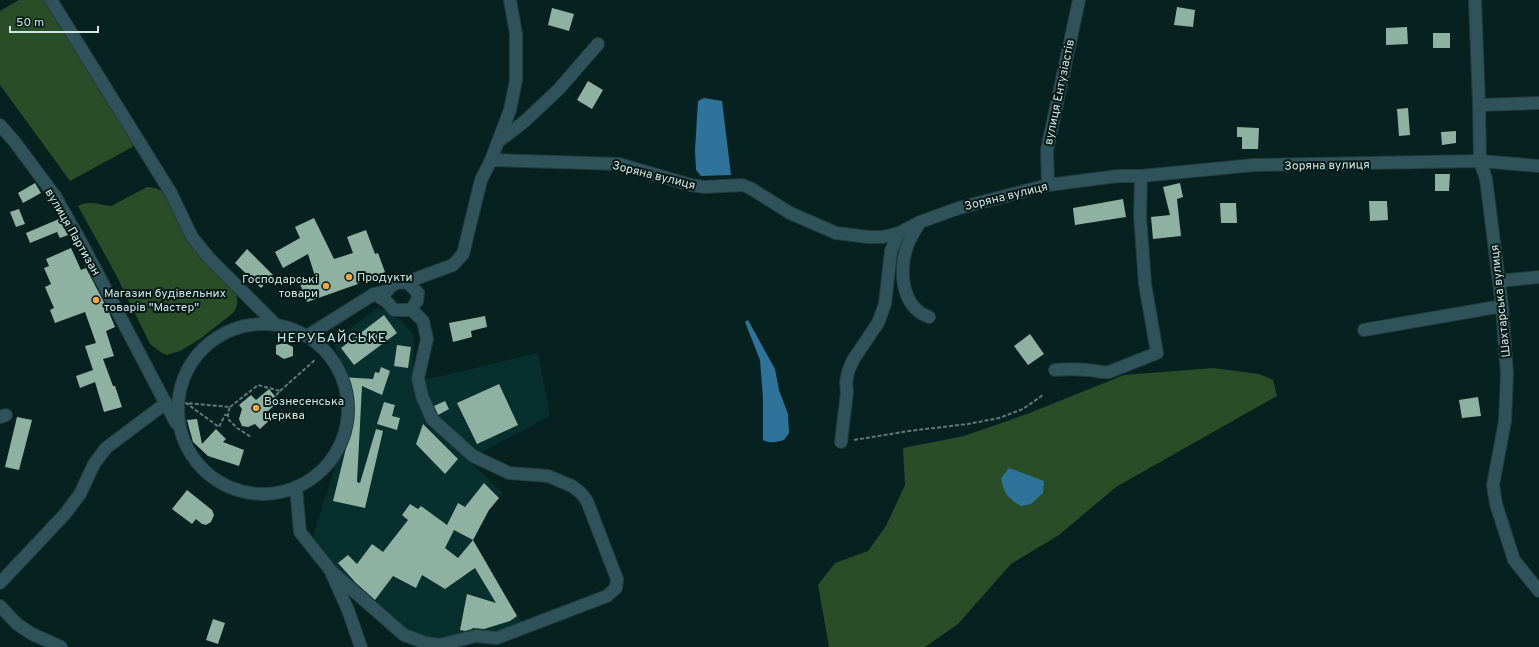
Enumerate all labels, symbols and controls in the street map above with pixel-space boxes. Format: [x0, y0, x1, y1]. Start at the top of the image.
scale bar [10, 8, 98, 34]
text: 50 m [16, 15, 44, 31]
street label: вулиця Ентузіастів [1041, 38, 1079, 147]
street label: Зоряна вулиця [1284, 157, 1370, 175]
street label: Зоряна вулиця [610, 158, 697, 194]
street label: Зоряна вулиця [963, 179, 1050, 215]
street label: вулиця Партизан [41, 186, 104, 279]
street label: Шахтарська вулиця [1487, 244, 1515, 358]
place label: Продукти [357, 270, 413, 286]
place label: Господарські товари [242, 272, 318, 302]
marker: Продукти [344, 272, 354, 282]
marker: Господарські товари [321, 281, 331, 291]
place label: Магазин будівельних товарів "Мастер" [104, 286, 226, 316]
marker: Магазин будівельних товарів "Мастер" [91, 295, 101, 305]
district label: НЕРУБАЙСЬКЕ [277, 329, 387, 347]
place label: Вознесенська церква [264, 394, 344, 424]
marker: Вознесенська церква [251, 403, 261, 413]

